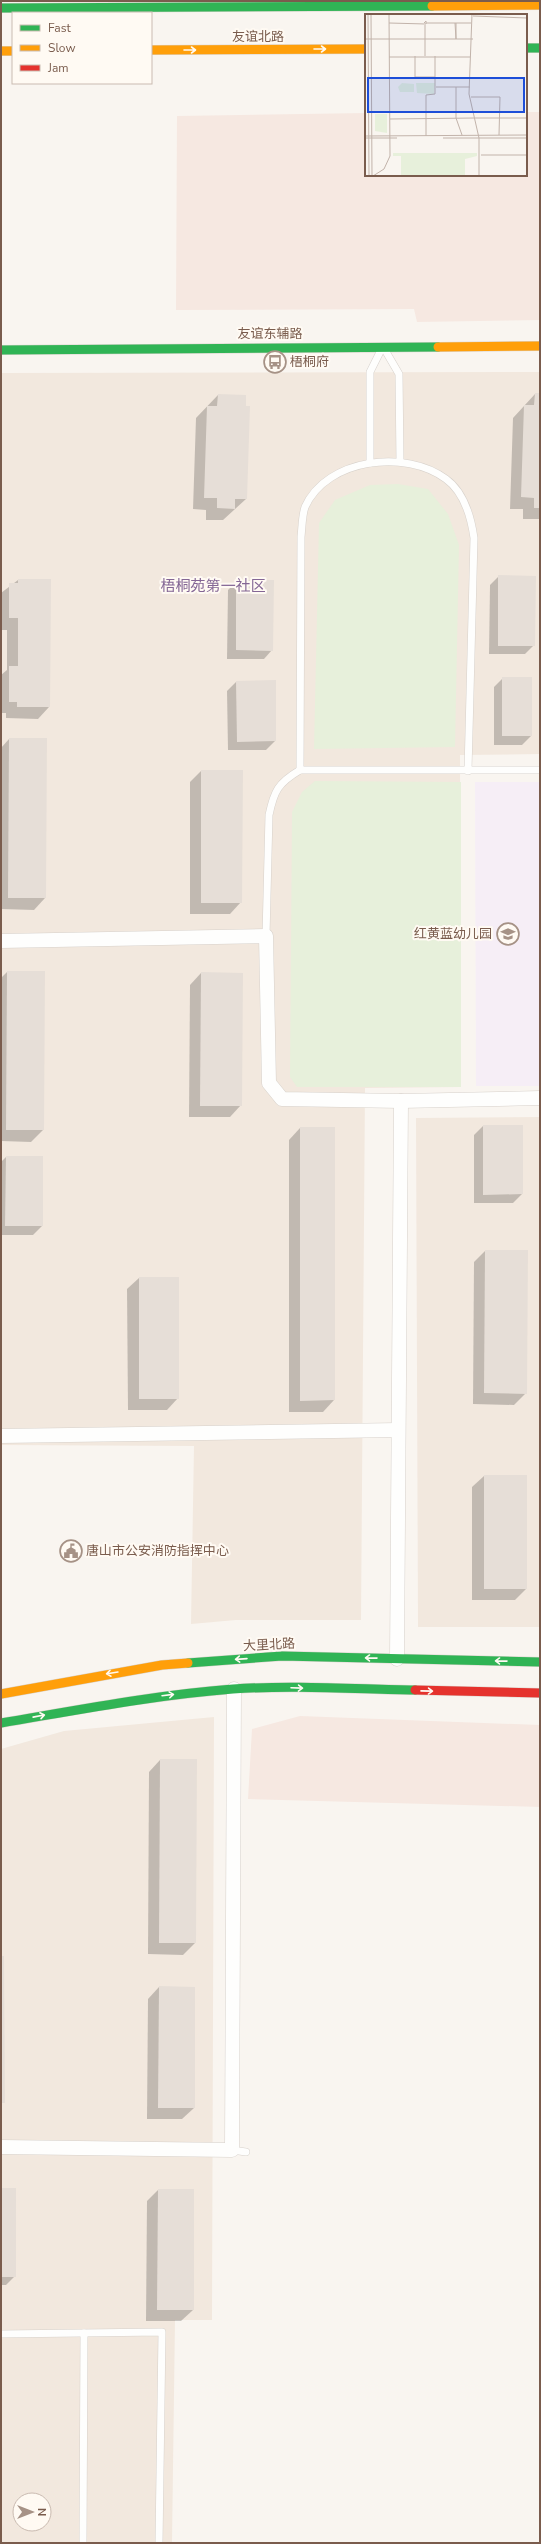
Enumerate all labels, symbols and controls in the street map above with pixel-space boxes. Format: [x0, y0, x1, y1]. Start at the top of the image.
legend [12, 12, 152, 84]
inset map [365, 14, 527, 176]
text: Fast [48, 20, 71, 36]
street label: 友谊北路 [232, 28, 284, 46]
text: Slow [48, 40, 76, 56]
one-way arrow [313, 45, 326, 53]
one-way arrow [183, 46, 196, 54]
text: Jam [47, 60, 69, 76]
street label: 友谊东辅路 [237, 325, 303, 343]
bus stop icon: 梧桐府 [262, 349, 288, 375]
place label: 梧桐府 [290, 353, 329, 371]
district label: 梧桐苑第一社区 [160, 576, 266, 596]
school or university icon: 红黄蓝幼儿园 [495, 921, 521, 947]
place label: 红黄蓝幼儿园 [414, 925, 492, 943]
public building icon: 唐山市公安消防指挥中心 [58, 1538, 84, 1564]
place label: 唐山市公安消防指挥中心 [86, 1542, 229, 1560]
street label: 大里北路 [243, 1635, 295, 1655]
one-way arrow [365, 1655, 378, 1662]
one-way arrow [235, 1656, 248, 1663]
one-way arrow [495, 1658, 508, 1665]
one-way arrow [106, 1669, 119, 1677]
one-way arrow [290, 1684, 303, 1692]
one-way arrow [420, 1687, 433, 1695]
one-way arrow [161, 1691, 174, 1699]
one-way arrow [32, 1711, 45, 1719]
north arrow [12, 2492, 52, 2532]
text: N [34, 2508, 49, 2516]

